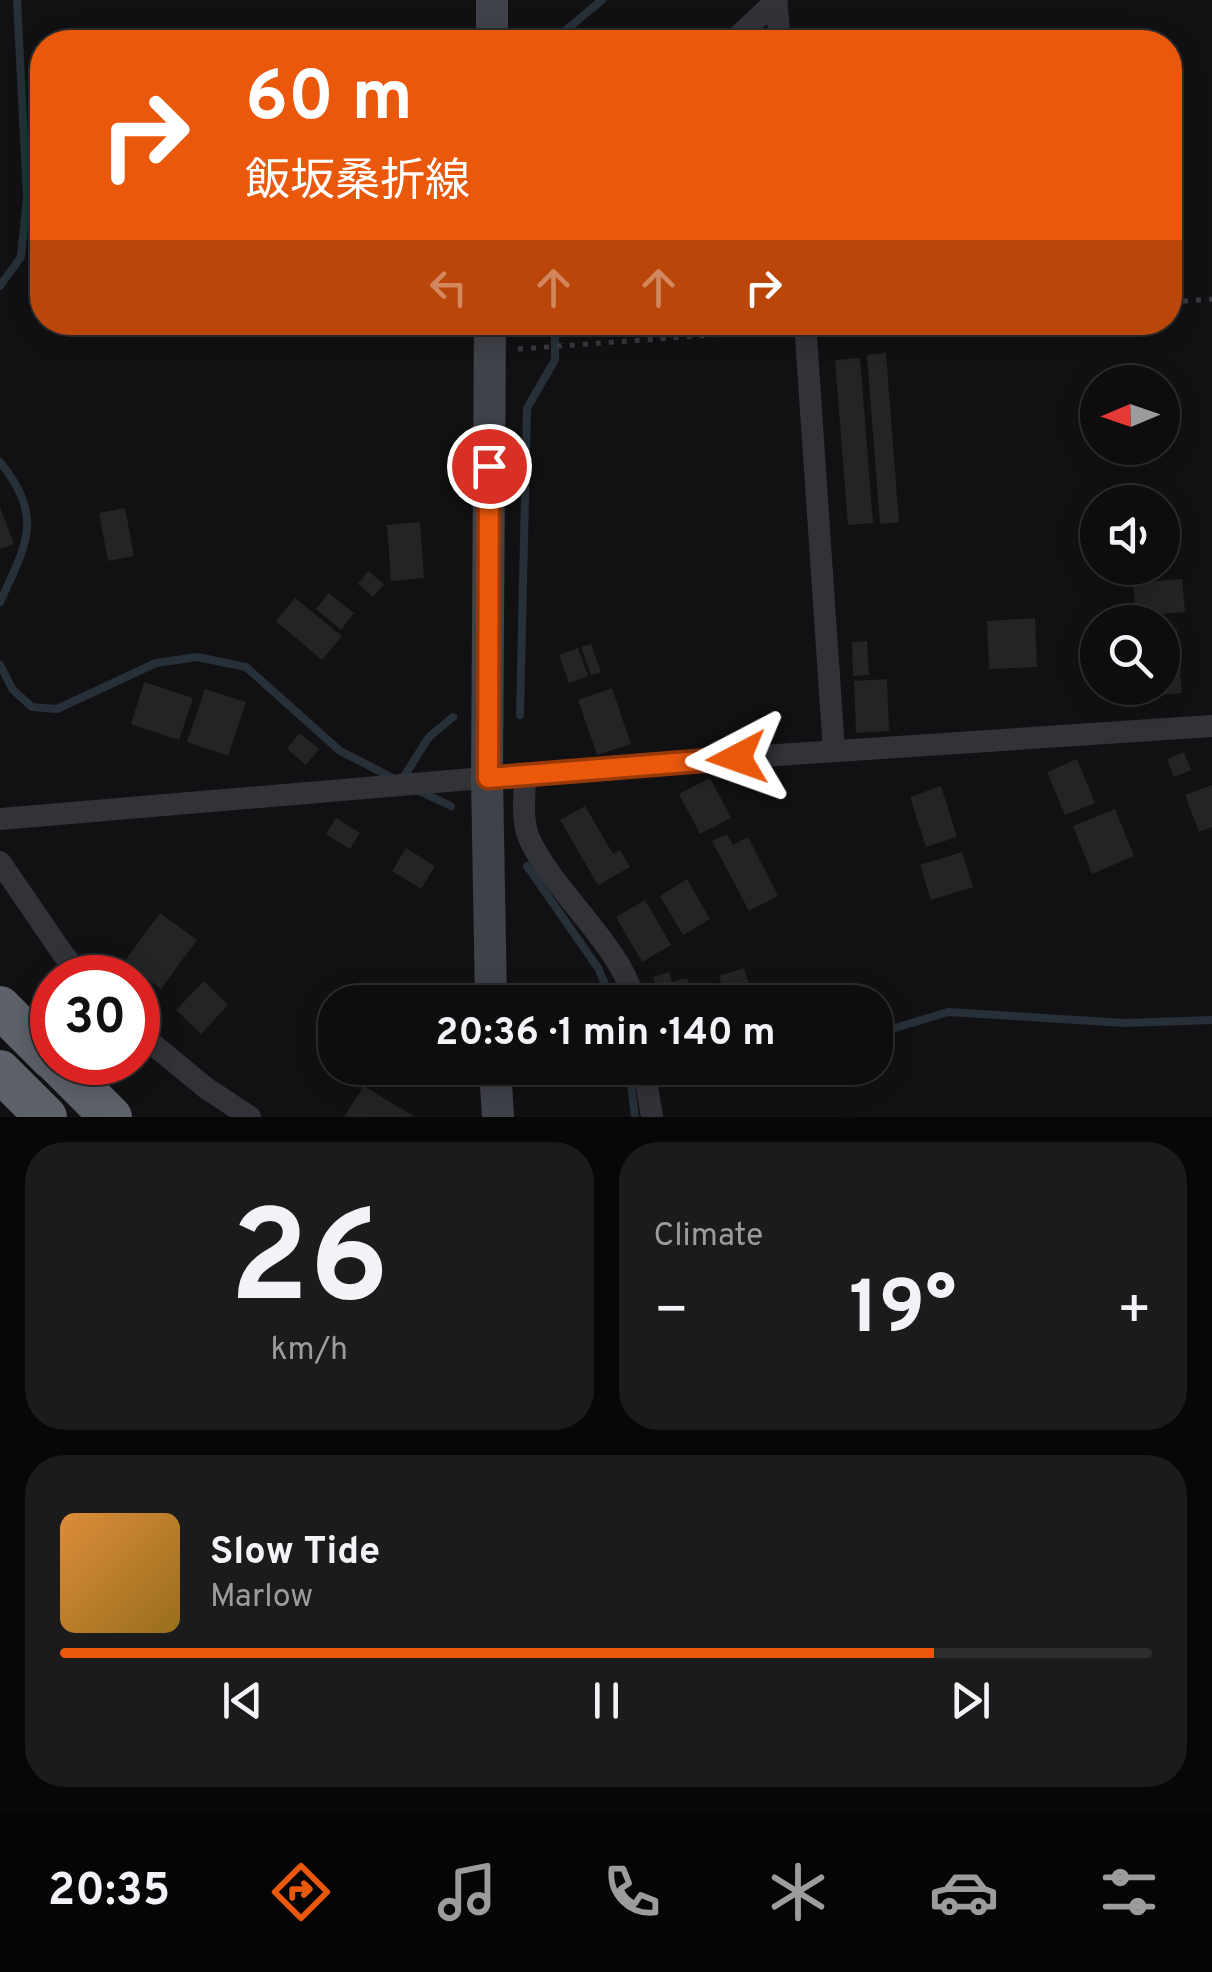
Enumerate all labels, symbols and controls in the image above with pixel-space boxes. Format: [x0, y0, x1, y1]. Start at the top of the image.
text: 60 m [245, 56, 413, 145]
icon: right [80, 70, 210, 200]
text: 飯坂桑折線 [245, 155, 470, 212]
icon: left [421, 260, 476, 315]
icon: ahead [526, 260, 581, 315]
icon: ahead [631, 260, 686, 315]
icon: right [736, 260, 791, 315]
north arrow [1080, 365, 1180, 465]
map controls [1080, 365, 1180, 705]
pin [447, 424, 532, 509]
icon: arrive [462, 439, 517, 494]
button: sound [1080, 485, 1180, 585]
button: search [1080, 605, 1180, 705]
position arrow [685, 706, 789, 810]
speed limit sign: 30 [30, 955, 160, 1085]
text: 20:36 · 1 min · 140 m [435, 1010, 776, 1059]
text: 26 [230, 1183, 389, 1348]
text: Climate [654, 1217, 763, 1257]
text: 19° [849, 1265, 956, 1360]
text: − [654, 1278, 689, 1348]
text: + [1117, 1278, 1152, 1348]
text: km/h [270, 1331, 348, 1371]
text: Slow Tide [210, 1529, 380, 1578]
text: Marlow [210, 1578, 313, 1618]
icon: previous [215, 1673, 270, 1728]
icon: pause [579, 1673, 634, 1728]
icon: next [943, 1673, 998, 1728]
icon: directions [266, 1857, 336, 1927]
icon: music [432, 1857, 502, 1927]
icon: phone [597, 1857, 667, 1927]
icon: climate [763, 1857, 833, 1927]
icon: car [929, 1857, 999, 1927]
icon: filters [1094, 1857, 1164, 1927]
text: 20:35 [48, 1864, 170, 1921]

